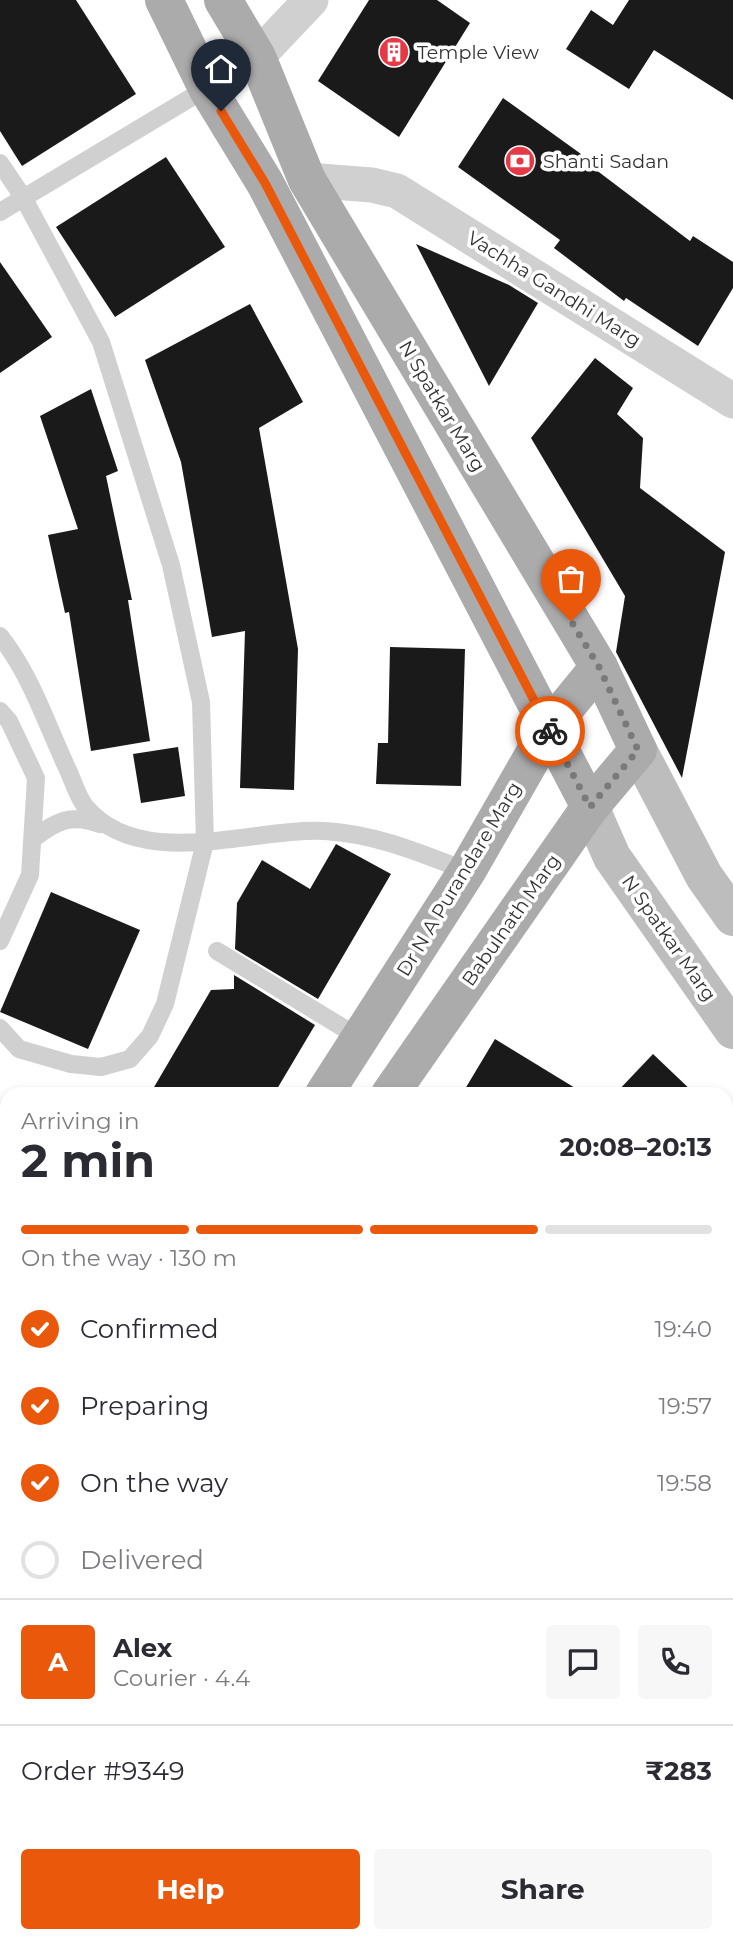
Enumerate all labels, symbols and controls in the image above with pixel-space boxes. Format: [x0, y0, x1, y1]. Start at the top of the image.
building icon: Temple View [377, 35, 411, 69]
pin [191, 39, 251, 111]
place label: Temple View [417, 41, 539, 64]
icon: home [202, 50, 240, 88]
bank icon: Shanti Sadan [503, 144, 537, 178]
place label: Shanti Sadan [543, 150, 669, 173]
street label: Vachha Gandhi Marg [463, 226, 645, 352]
street label: N Spatkar Marg [394, 336, 490, 476]
pin [541, 549, 601, 621]
icon: bag [552, 560, 590, 598]
courier [515, 696, 585, 766]
icon: bike [531, 712, 569, 750]
street label: Dr N A Purandare Marg [392, 778, 526, 980]
street label: Babulnath Marg [457, 850, 565, 990]
street label: N Spatkar Marg [617, 871, 721, 1005]
text: Arriving in [21, 1107, 140, 1135]
text: 20:08–20:13 [559, 1131, 712, 1163]
text: 2 min [21, 1132, 155, 1189]
text: On the way · 130 m [21, 1244, 237, 1272]
icon: check [21, 1310, 59, 1348]
text: Confirmed [80, 1313, 219, 1345]
text: 19:40 [654, 1315, 712, 1343]
icon: check [21, 1387, 59, 1425]
text: Preparing [80, 1390, 209, 1422]
text: 19:57 [659, 1392, 712, 1420]
icon: check [21, 1464, 59, 1502]
text: On the way [80, 1467, 228, 1499]
text: 19:58 [657, 1469, 712, 1497]
text: Delivered [80, 1544, 204, 1576]
button: chat [546, 1625, 620, 1699]
button: phone [638, 1625, 712, 1699]
text: Alex [113, 1632, 172, 1664]
text: A [48, 1646, 68, 1678]
text: Courier · 4.4 [113, 1664, 250, 1692]
text: Order #9349 [21, 1755, 185, 1787]
text: ₹283 [645, 1755, 712, 1787]
button: Help [21, 1849, 360, 1929]
button: Share [374, 1849, 712, 1929]

